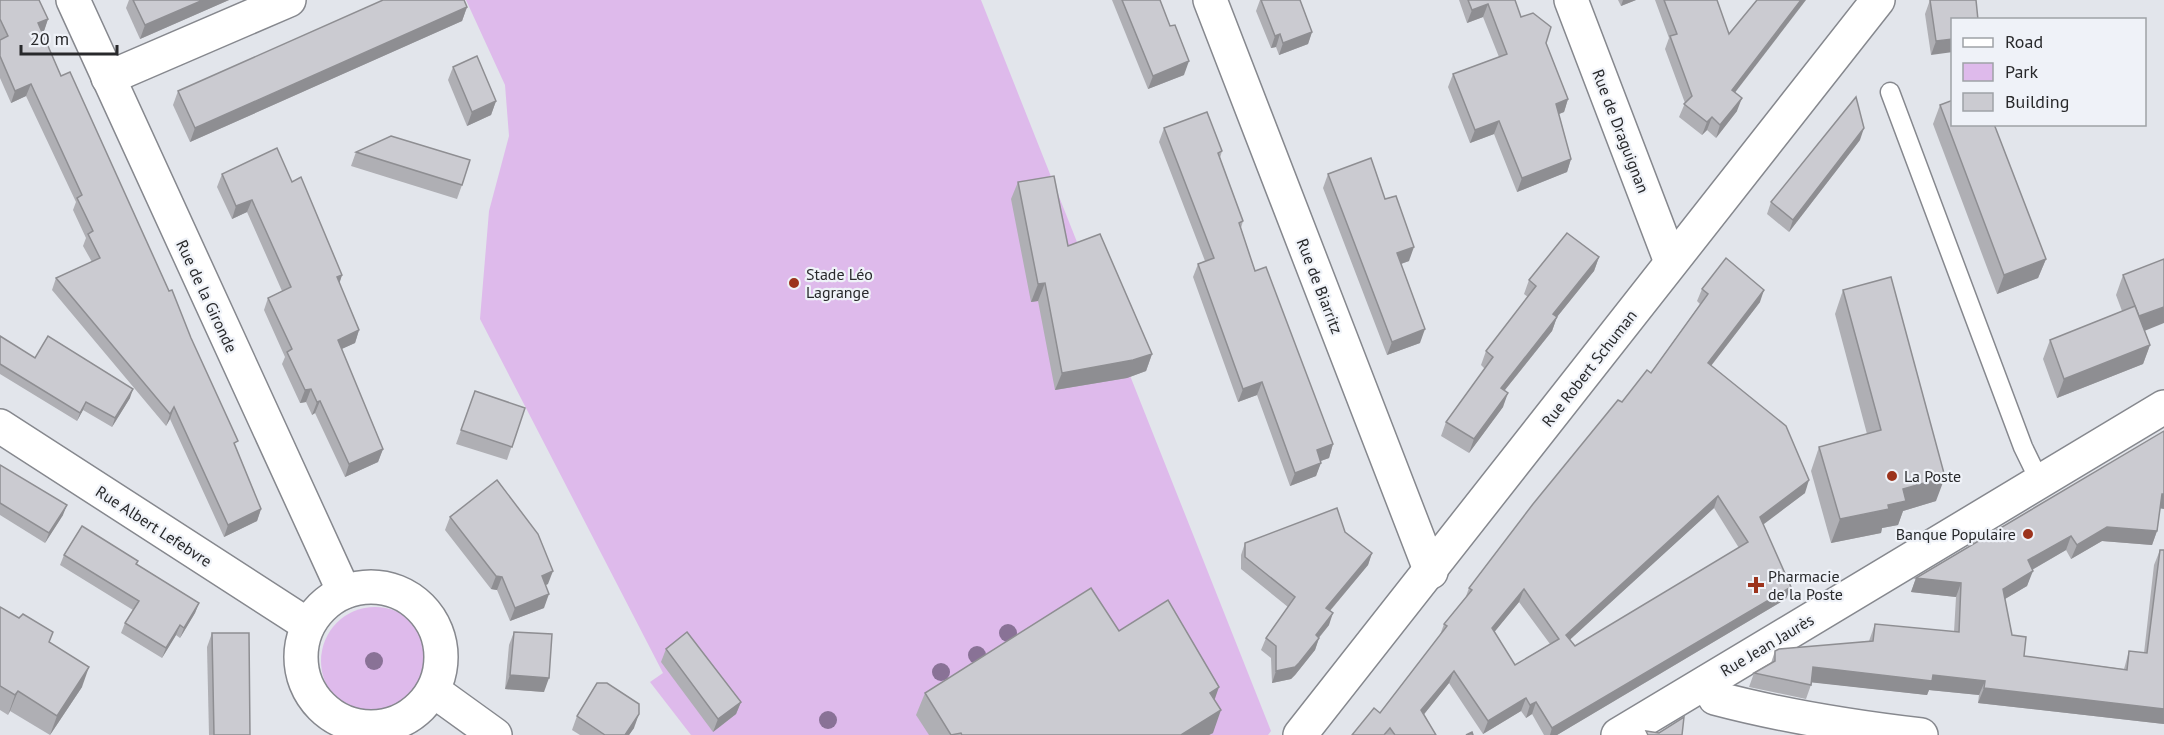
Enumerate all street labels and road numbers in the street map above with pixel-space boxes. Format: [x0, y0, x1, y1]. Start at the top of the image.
street label: Rue de Draguignan [1588, 66, 1654, 196]
street label: Rue de Biarritz [1293, 235, 1347, 337]
street label: Rue de la Gironde [172, 237, 242, 355]
street label: Rue Robert Schuman [1537, 306, 1641, 430]
street label: Rue Albert Lefebvre [92, 481, 216, 571]
street label: Rue Jean Jaurès [1717, 609, 1818, 681]

